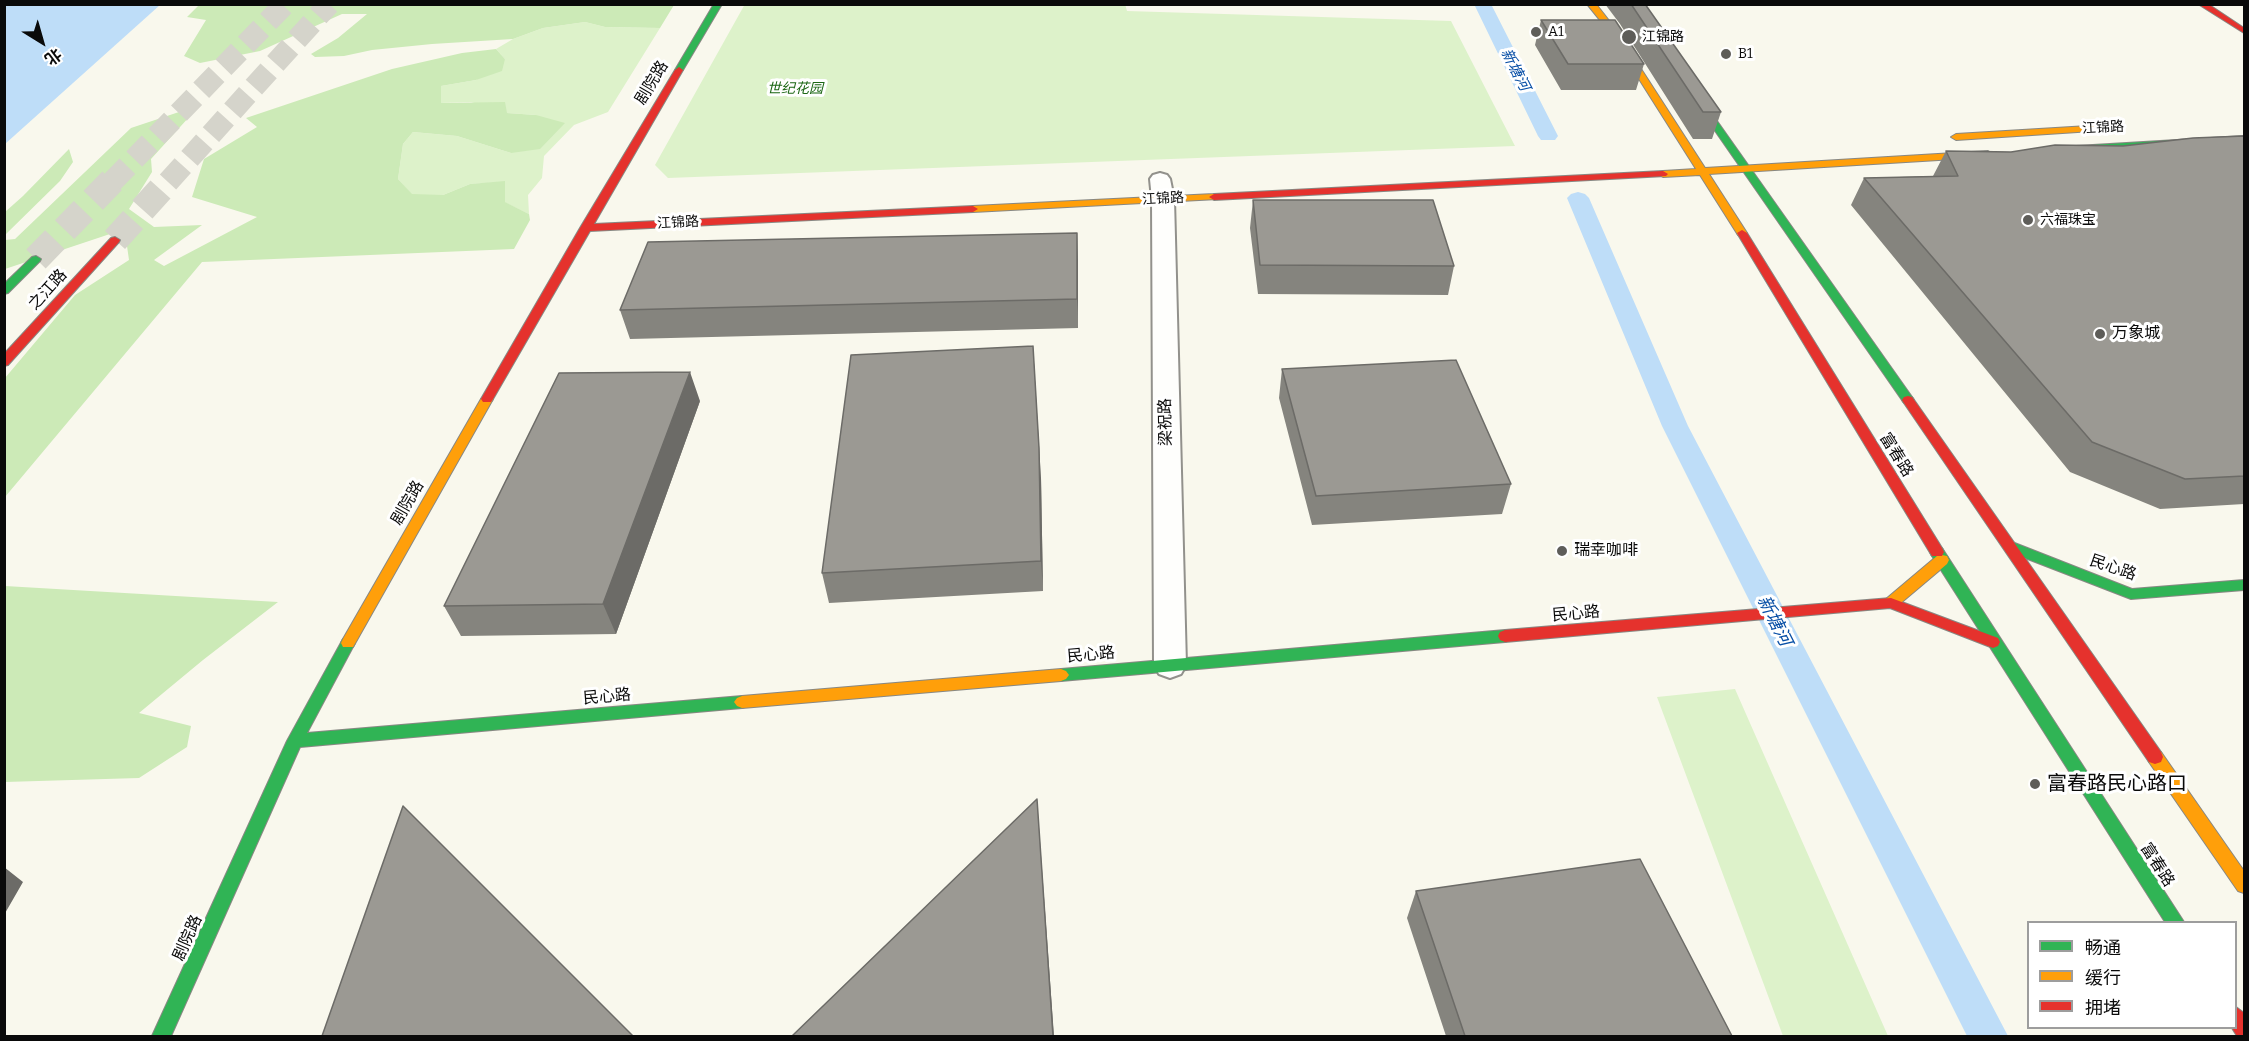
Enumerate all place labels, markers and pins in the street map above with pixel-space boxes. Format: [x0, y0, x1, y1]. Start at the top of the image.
place label: A1 [1548, 24, 1564, 40]
marker: A1 [1529, 25, 1543, 39]
marker: 江锦路 [1620, 28, 1638, 46]
place label: 江锦路 [1642, 29, 1684, 45]
place label: B1 [1738, 46, 1753, 62]
marker: B1 [1719, 47, 1733, 61]
place label: 六福珠宝 [2040, 212, 2096, 228]
marker: 六福珠宝 [2021, 213, 2035, 227]
place label: 万象城 [2112, 324, 2160, 344]
marker: 万象城 [2093, 327, 2107, 341]
place label: 瑞幸咖啡 [1574, 541, 1638, 561]
marker: 瑞幸咖啡 [1555, 544, 1569, 558]
place label: 富春路民心路口 [2047, 772, 2187, 796]
marker: 富春路民心路口 [2028, 777, 2042, 791]

